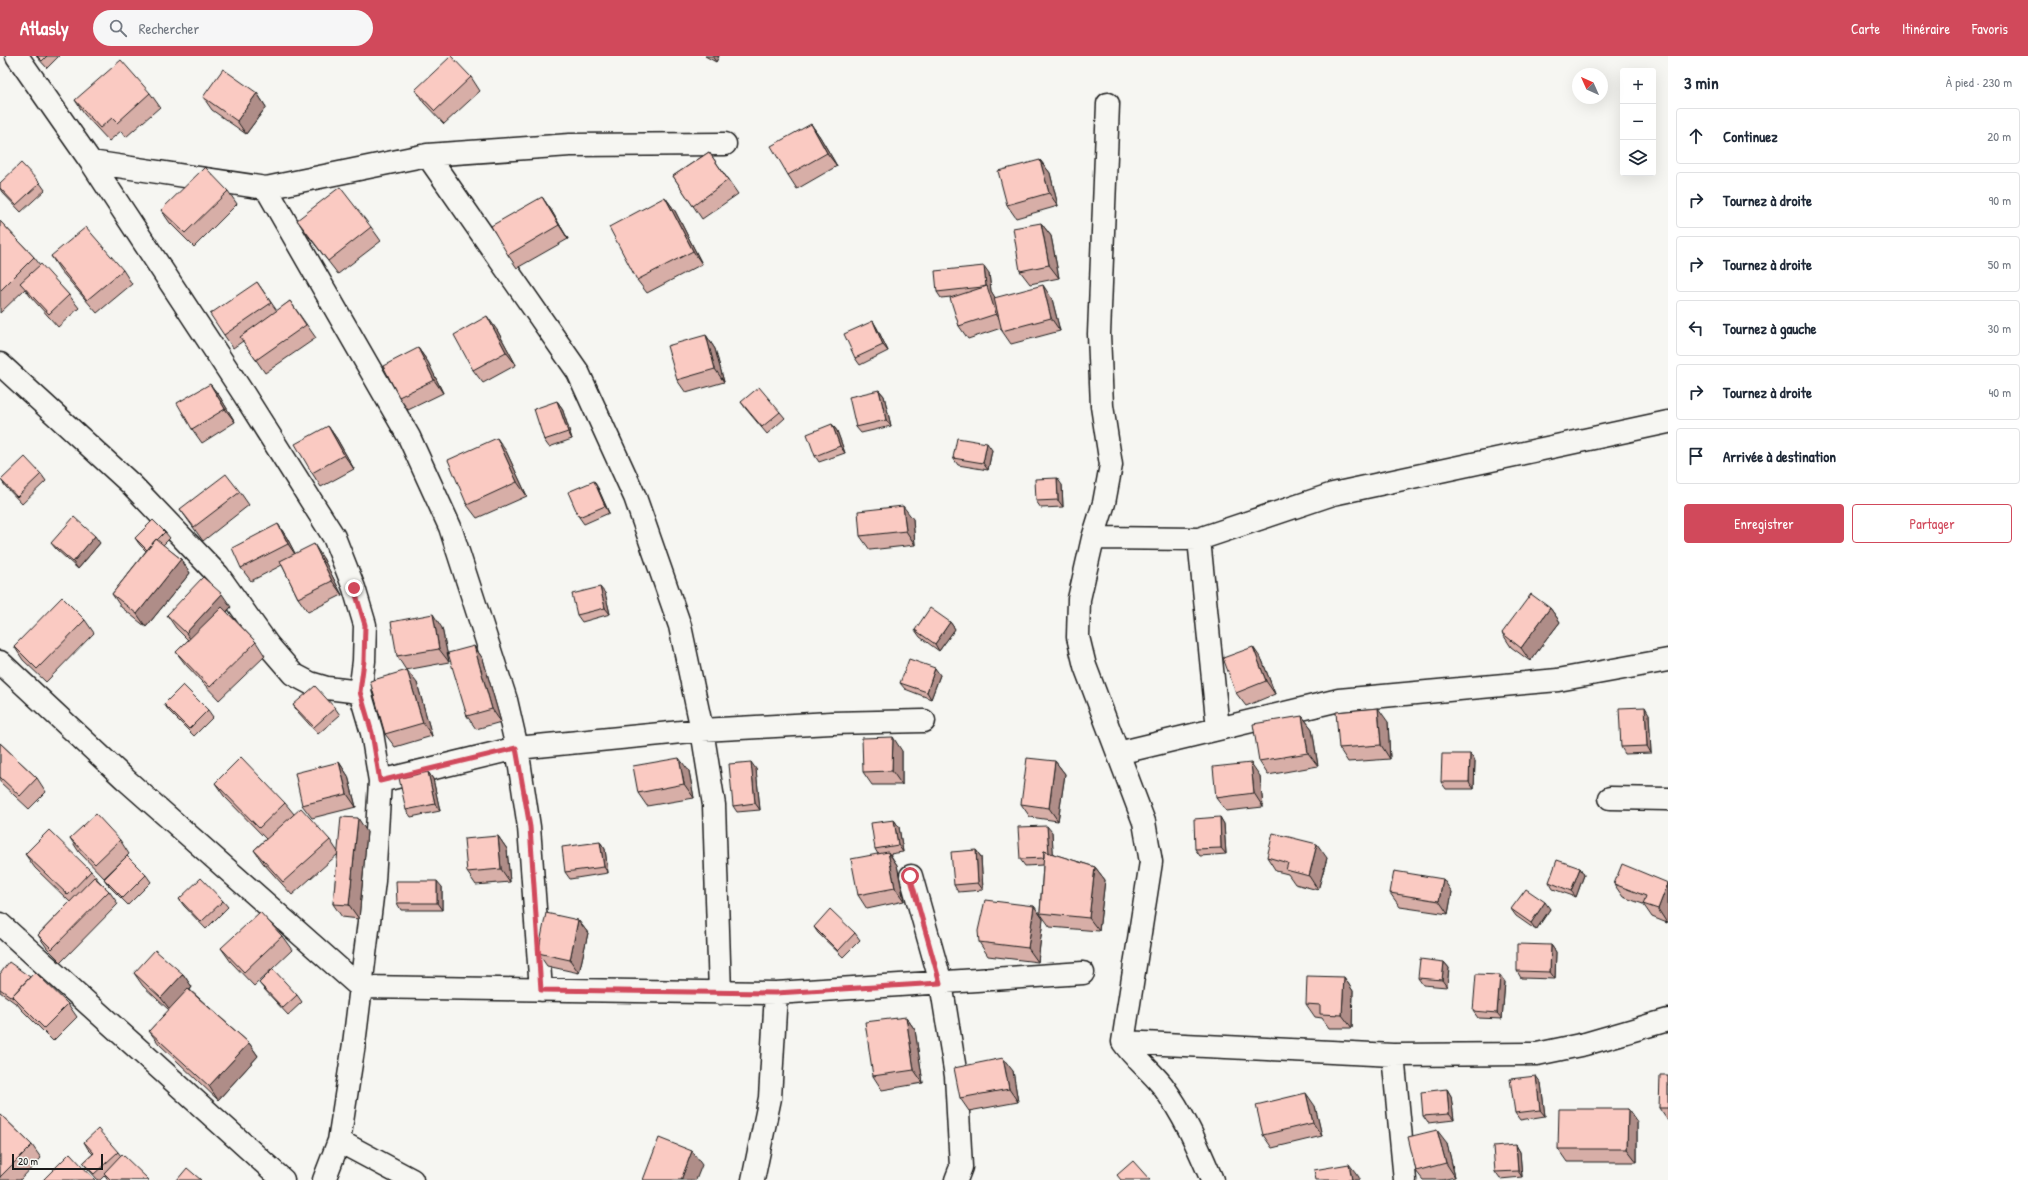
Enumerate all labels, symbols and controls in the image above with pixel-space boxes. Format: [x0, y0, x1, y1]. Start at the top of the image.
search box [93, 10, 373, 46]
text: Atlasly [20, 15, 69, 41]
icon: search [107, 17, 129, 39]
text: Rechercher [139, 18, 199, 39]
text: Carte [1851, 19, 1880, 38]
text: Itinéraire [1902, 19, 1950, 38]
text: Favoris [1972, 19, 2008, 38]
north arrow [1572, 68, 1608, 104]
map controls [1620, 68, 1656, 176]
button: + [1620, 68, 1656, 104]
text: 3 min [1684, 71, 1719, 94]
text: À pied · 230 m [1946, 73, 2012, 91]
button: − [1620, 104, 1656, 140]
icon: ahead [1685, 125, 1707, 147]
text: Continuez [1723, 126, 1778, 147]
text: 20 m [1987, 127, 2011, 145]
button: layers [1620, 140, 1656, 176]
icon: right [1685, 189, 1707, 211]
text: Tournez à droite [1723, 190, 1812, 211]
text: 90 m [1989, 191, 2011, 209]
icon: right [1685, 253, 1707, 275]
text: Tournez à droite [1723, 254, 1812, 275]
text: 50 m [1988, 255, 2011, 273]
icon: left [1685, 317, 1707, 339]
text: Tournez à gauche [1723, 318, 1816, 339]
text: 30 m [1988, 319, 2011, 337]
icon: right [1685, 381, 1707, 403]
text: Tournez à droite [1723, 382, 1812, 403]
text: 40 m [1988, 383, 2011, 401]
icon: arrive [1685, 445, 1707, 467]
text: Arrivée à destination [1723, 446, 1836, 467]
button: Enregistrer [1684, 504, 1844, 543]
button: Partager [1852, 504, 2012, 543]
route end [345, 579, 363, 597]
route start [901, 867, 919, 885]
scale bar [12, 1152, 103, 1171]
text: 20 m [18, 1154, 38, 1168]

